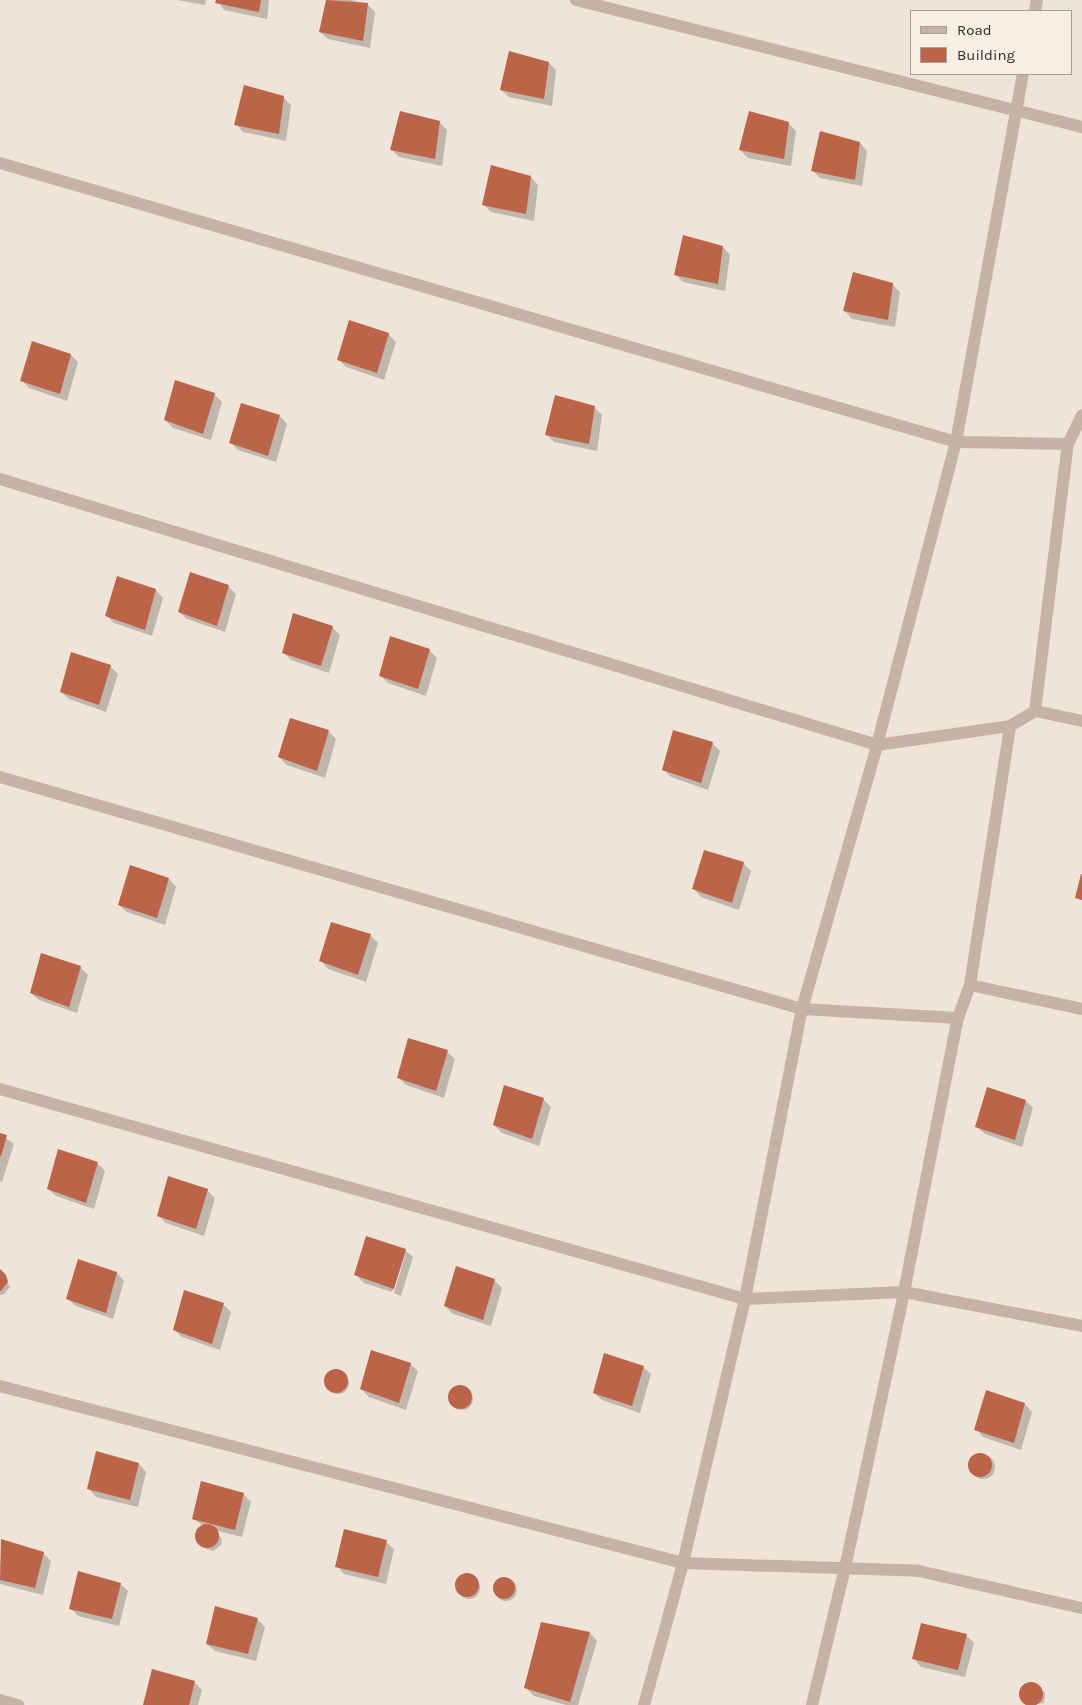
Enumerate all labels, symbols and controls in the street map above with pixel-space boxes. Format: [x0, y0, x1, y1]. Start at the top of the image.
legend [910, 10, 1072, 75]
text: Road [957, 21, 992, 39]
text: Building [957, 46, 1015, 64]

